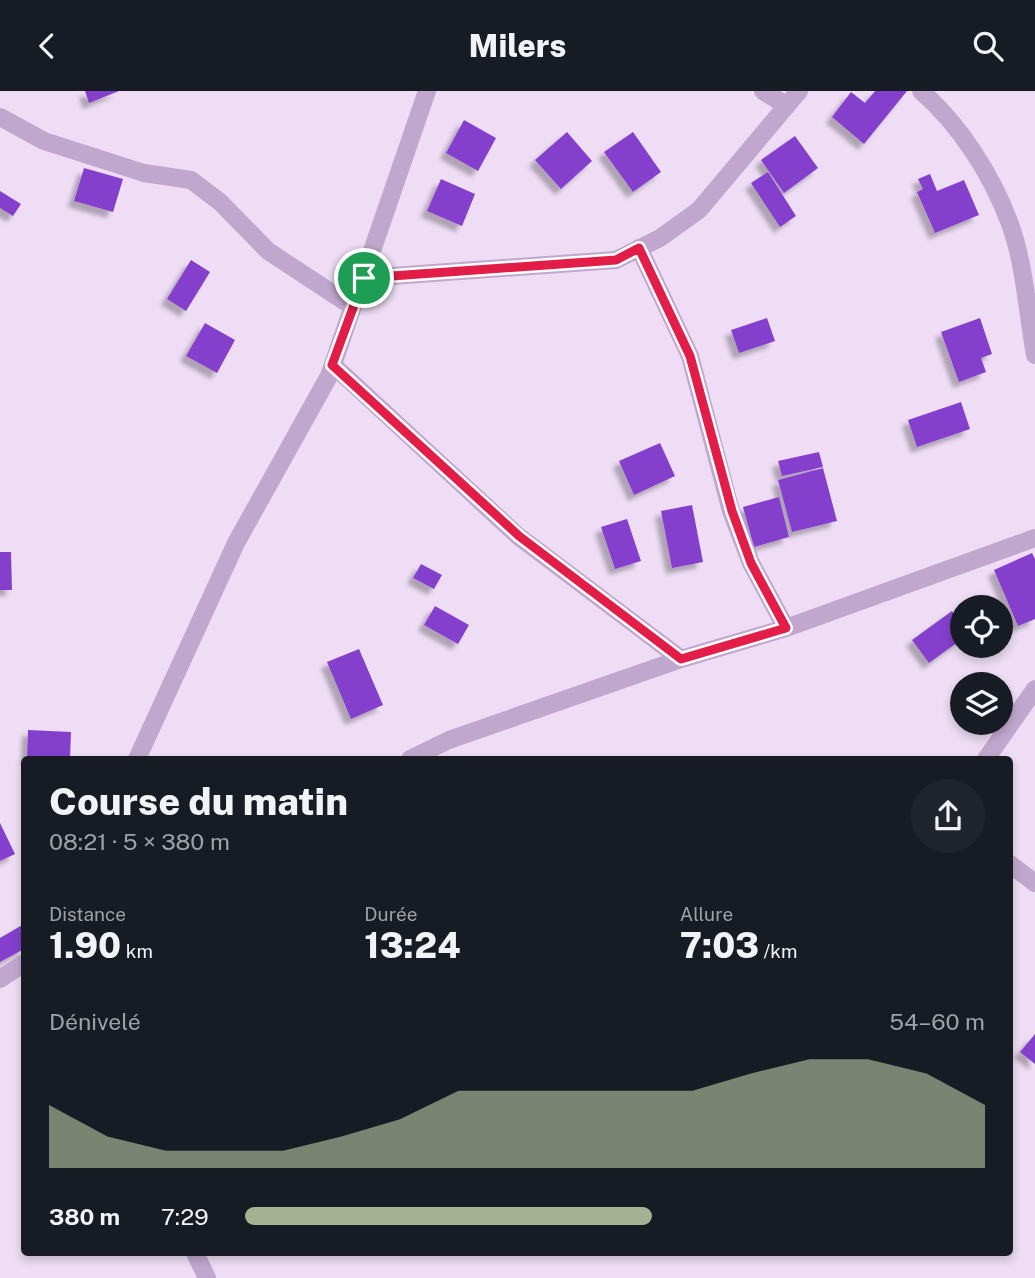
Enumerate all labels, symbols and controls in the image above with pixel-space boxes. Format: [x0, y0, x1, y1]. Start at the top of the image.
icon: back [28, 27, 66, 65]
text: Milers [469, 27, 566, 64]
icon: search [969, 27, 1007, 65]
pin [334, 248, 394, 308]
icon: arrive [345, 259, 383, 297]
map controls [950, 595, 1013, 735]
button: locate [950, 595, 1013, 658]
button: layers [950, 672, 1013, 735]
text: Course du matin [49, 779, 348, 824]
button: share [911, 779, 985, 853]
text: 08:21 · 5 × 380 m [49, 828, 230, 855]
text: Distance [49, 903, 126, 925]
text: Durée [364, 903, 417, 925]
text: Allure [680, 903, 733, 925]
text: 1.90 [49, 925, 121, 966]
text: 13:24 [364, 925, 461, 966]
text: 7:03 [680, 925, 759, 966]
text: km [121, 940, 153, 962]
text: /km [759, 940, 797, 962]
text: Dénivelé [49, 1008, 141, 1035]
text: 54–60 m [889, 1008, 985, 1035]
text: 380 m [49, 1203, 120, 1230]
text: 7:29 [161, 1203, 209, 1230]

